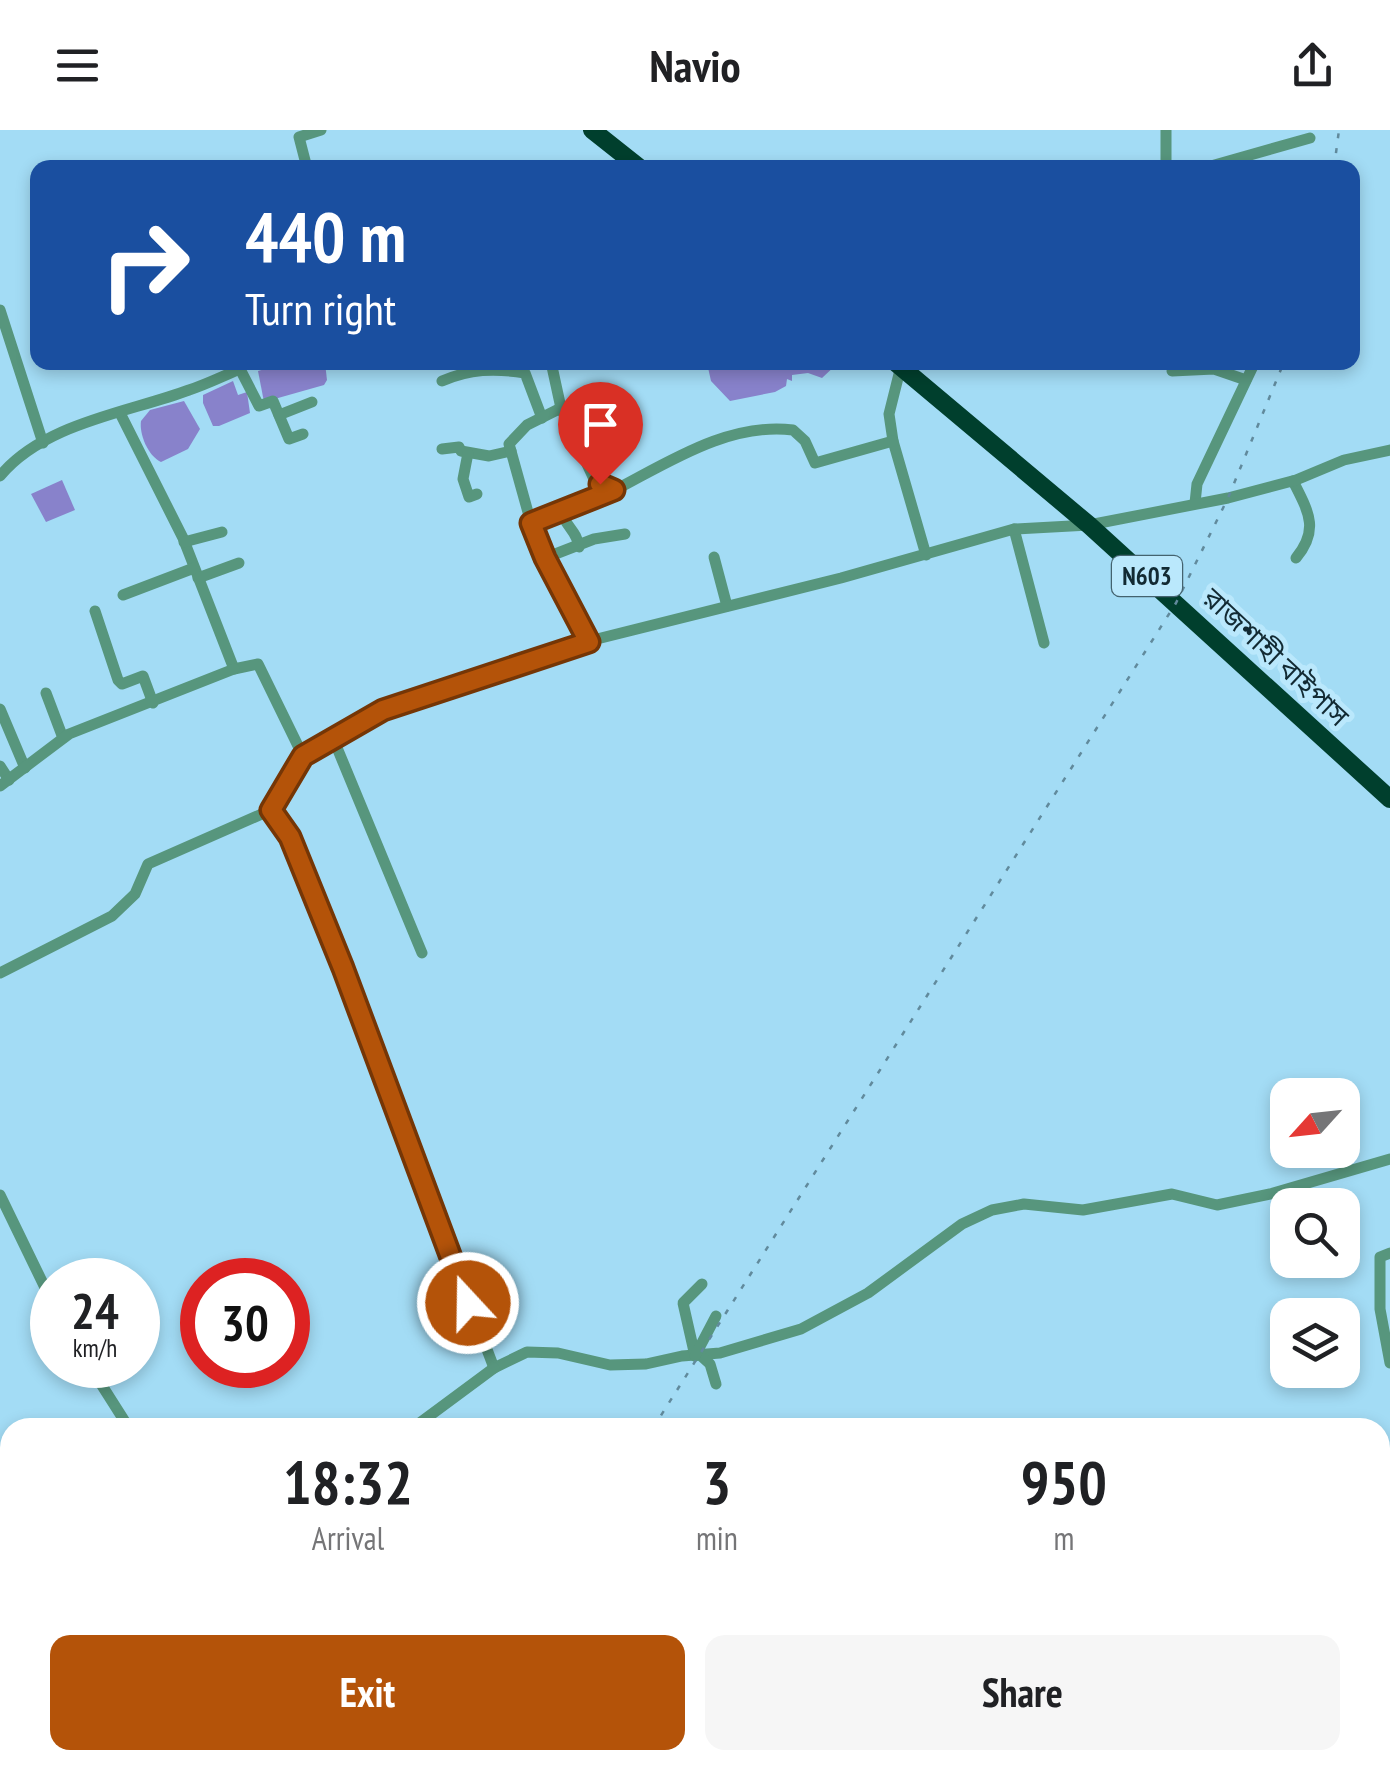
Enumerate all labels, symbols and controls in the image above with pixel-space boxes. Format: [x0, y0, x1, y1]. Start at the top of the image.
text: Navio [650, 36, 741, 94]
icon: menu [50, 38, 105, 93]
icon: share [1285, 38, 1340, 93]
text: 440 m [245, 191, 406, 281]
icon: right [80, 200, 210, 330]
text: Turn right [245, 279, 396, 337]
pin [558, 382, 643, 485]
icon: arrive [573, 397, 628, 452]
road number: N603 [1112, 556, 1182, 596]
street label: রাজশাহী বাইপাস [1195, 579, 1358, 734]
north arrow [1270, 1078, 1360, 1168]
map controls [1270, 1078, 1360, 1388]
button: search [1270, 1188, 1360, 1278]
position arrow [416, 1251, 520, 1355]
speed limit sign: 30 [180, 1258, 310, 1388]
text: 24 [71, 1278, 119, 1343]
button: layers [1270, 1298, 1360, 1388]
text: km/h [73, 1332, 117, 1364]
text: 18:32 [283, 1443, 413, 1521]
text: 3 [703, 1443, 731, 1521]
text: 950 [1021, 1443, 1107, 1521]
text: Arrival [312, 1517, 384, 1559]
text: min [696, 1517, 738, 1559]
text: m [1053, 1517, 1074, 1559]
button: Exit [50, 1635, 685, 1750]
button: Share [705, 1635, 1340, 1750]

